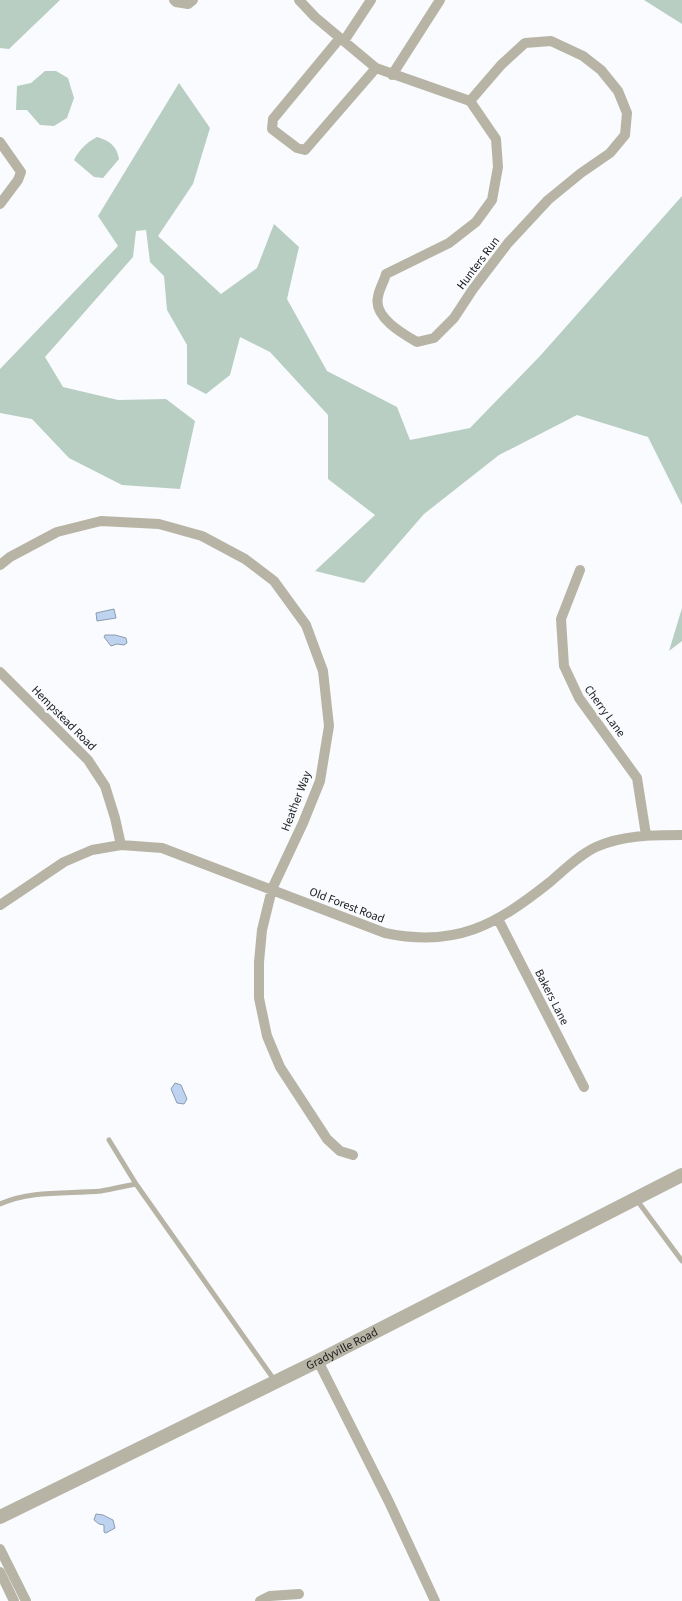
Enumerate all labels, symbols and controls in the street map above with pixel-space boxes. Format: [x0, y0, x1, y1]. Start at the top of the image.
street label: Hunters Run [453, 233, 504, 293]
street label: Hempstead Road [27, 682, 100, 755]
street label: Cherry Lane [580, 682, 629, 741]
street label: Heather Way [277, 768, 316, 834]
street label: Old Forest Road [307, 883, 387, 928]
street label: Bakers Lane [530, 966, 573, 1028]
street label: Gradyville Road [303, 1324, 381, 1375]

